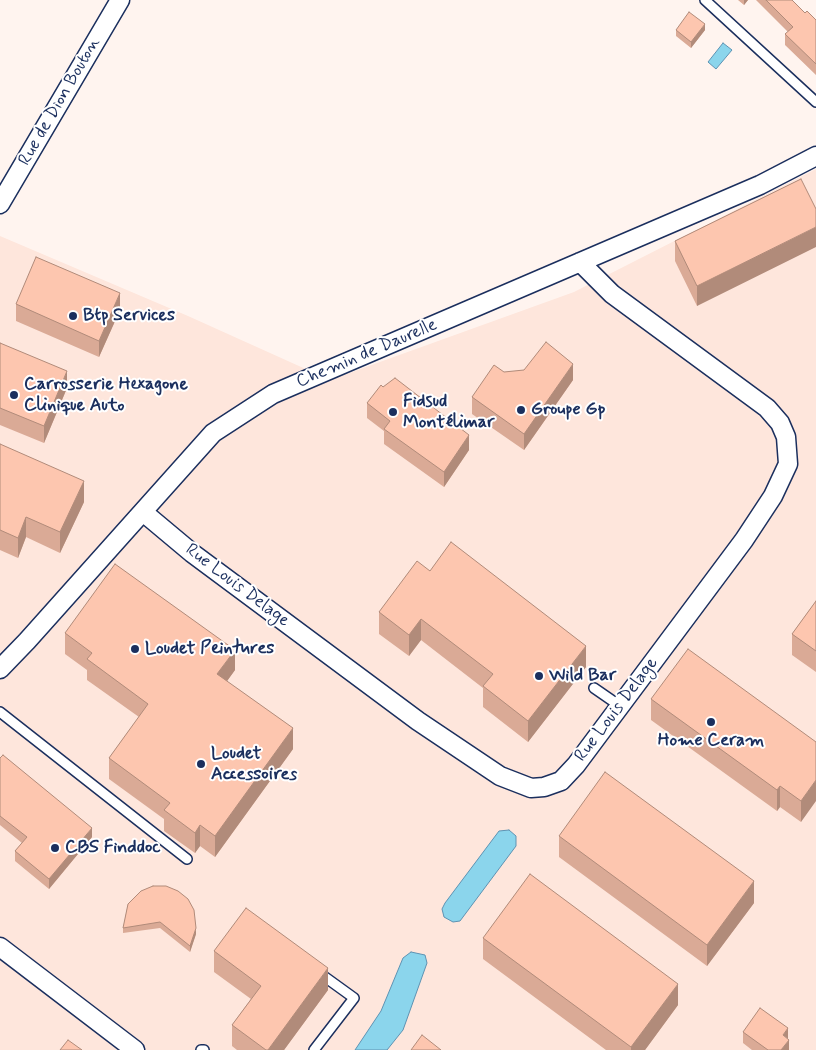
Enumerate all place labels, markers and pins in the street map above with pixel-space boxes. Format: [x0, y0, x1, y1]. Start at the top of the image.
place label: Btp Services [83, 305, 175, 327]
marker: Btp Services [67, 310, 79, 322]
place label: Carrosserie Hexagone Clinique Auto [24, 374, 188, 416]
marker: Carrosserie Hexagone Clinique Auto [8, 389, 20, 401]
place label: Fidsud Montélimar [403, 391, 494, 434]
place label: Groupe Gp [531, 399, 605, 421]
marker: Groupe Gp [515, 404, 527, 416]
marker: Fidsud Montélimar [387, 406, 399, 418]
place label: Loudet Peintures [145, 638, 274, 660]
marker: Loudet Peintures [129, 643, 141, 655]
place label: Wild Bar [549, 665, 616, 687]
marker: Wild Bar [533, 670, 545, 682]
marker: Home Ceram [705, 716, 717, 728]
place label: Home Ceram [658, 730, 764, 752]
place label: Loudet Accessoires [211, 743, 297, 786]
marker: Loudet Accessoires [195, 758, 207, 770]
place label: CBS Finddoc [65, 837, 161, 859]
marker: CBS Finddoc [49, 842, 61, 854]

